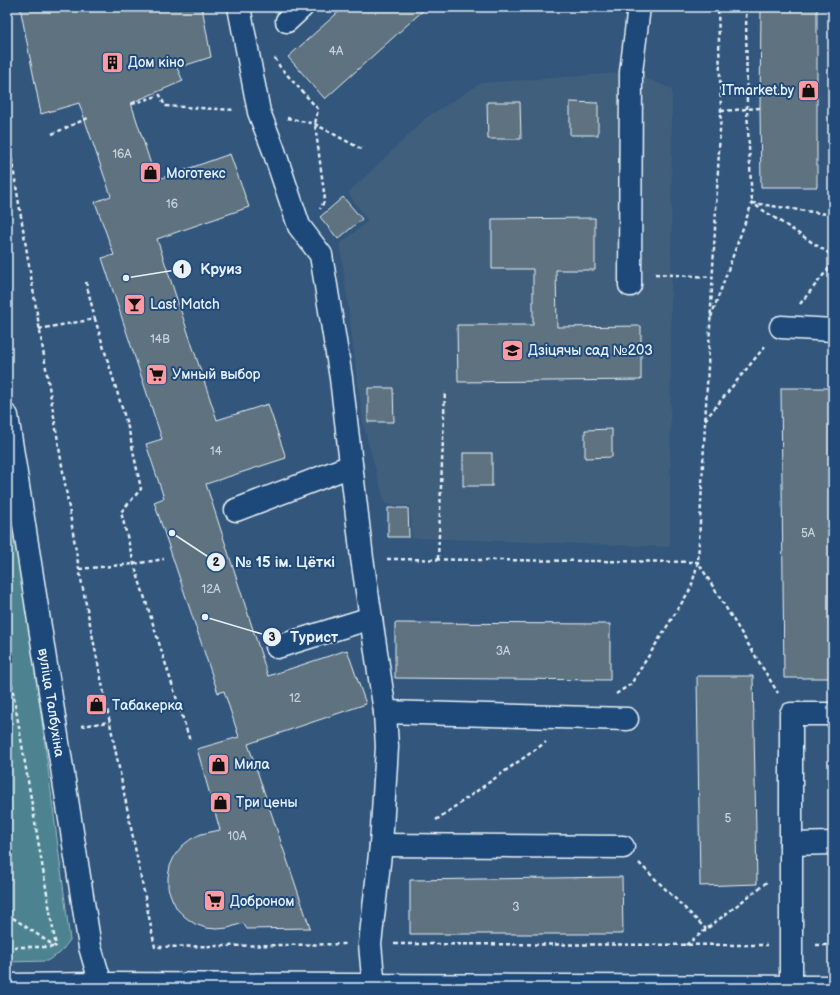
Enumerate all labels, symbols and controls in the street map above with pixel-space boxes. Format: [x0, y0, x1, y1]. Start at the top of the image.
house number: 4А [329, 44, 344, 59]
building icon: Дом кіно [100, 49, 126, 75]
place label: Дом кіно [128, 54, 184, 71]
shop icon: ITmarket.by [796, 77, 822, 103]
place label: ITmarket.by [721, 82, 795, 99]
house number: 16А [112, 147, 132, 162]
shop icon: Моготекс [137, 160, 163, 186]
place label: Моготекс [166, 165, 226, 182]
house number: 16 [166, 197, 178, 212]
callout: Круиз [172, 255, 250, 282]
text: Круиз [200, 260, 242, 279]
text: 1 [179, 262, 185, 277]
bar icon: Last Match [121, 291, 147, 317]
place label: Last Match [150, 296, 220, 313]
house number: 14В [150, 332, 170, 347]
school or university icon: Дзіцячы сад №203 [499, 337, 525, 363]
place label: Дзіцячы сад №203 [528, 342, 653, 359]
supermarket icon: Умный выбор [144, 361, 170, 387]
place label: Умный выбор [172, 366, 260, 383]
house number: 14 [210, 444, 223, 459]
house number: 5А [801, 526, 816, 541]
callout: № 15 ім. Цёткі [206, 548, 343, 575]
text: № 15 ім. Цёткі [235, 553, 335, 572]
text: 2 [212, 555, 220, 570]
house number: 12А [202, 582, 221, 597]
callout: Турист [262, 623, 346, 650]
text: Турист [290, 628, 339, 647]
text: 3 [268, 630, 276, 645]
house number: 3А [496, 644, 511, 659]
street label: вуліца Талбухіна [35, 647, 69, 759]
house number: 12 [289, 691, 301, 706]
shop icon: Табакерка [84, 692, 110, 718]
place label: Табакерка [112, 697, 184, 714]
shop icon: Мила [205, 751, 231, 777]
place label: Мила [234, 756, 270, 773]
shop icon: Три цены [207, 789, 233, 815]
place label: Три цены [236, 794, 298, 811]
house number: 5 [725, 811, 732, 826]
house number: 10А [228, 829, 247, 844]
supermarket icon: Доброном [202, 888, 228, 914]
place label: Доброном [230, 893, 295, 910]
house number: 3 [512, 900, 520, 915]

